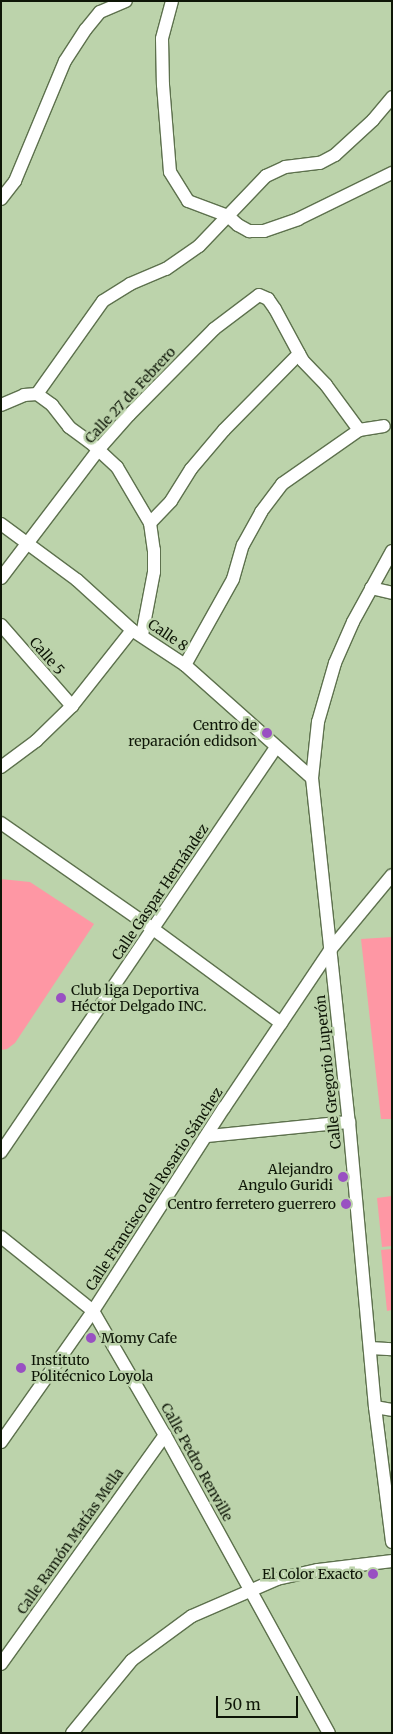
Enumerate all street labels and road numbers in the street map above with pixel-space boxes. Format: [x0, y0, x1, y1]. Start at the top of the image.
street label: Calle 27 de Febrero [81, 343, 179, 447]
street label: Calle 8 [145, 616, 191, 654]
street label: Calle 5 [26, 634, 68, 678]
street label: Calle Gaspar Hernández [108, 821, 212, 963]
street label: Calle Gregorio Luperón [312, 994, 344, 1150]
street label: Calle Francisco del Rosario Sánchez [82, 1084, 226, 1294]
street label: Calle Pedro Renville [157, 1400, 237, 1524]
street label: Calle Ramón Matías Mella [13, 1465, 127, 1617]

